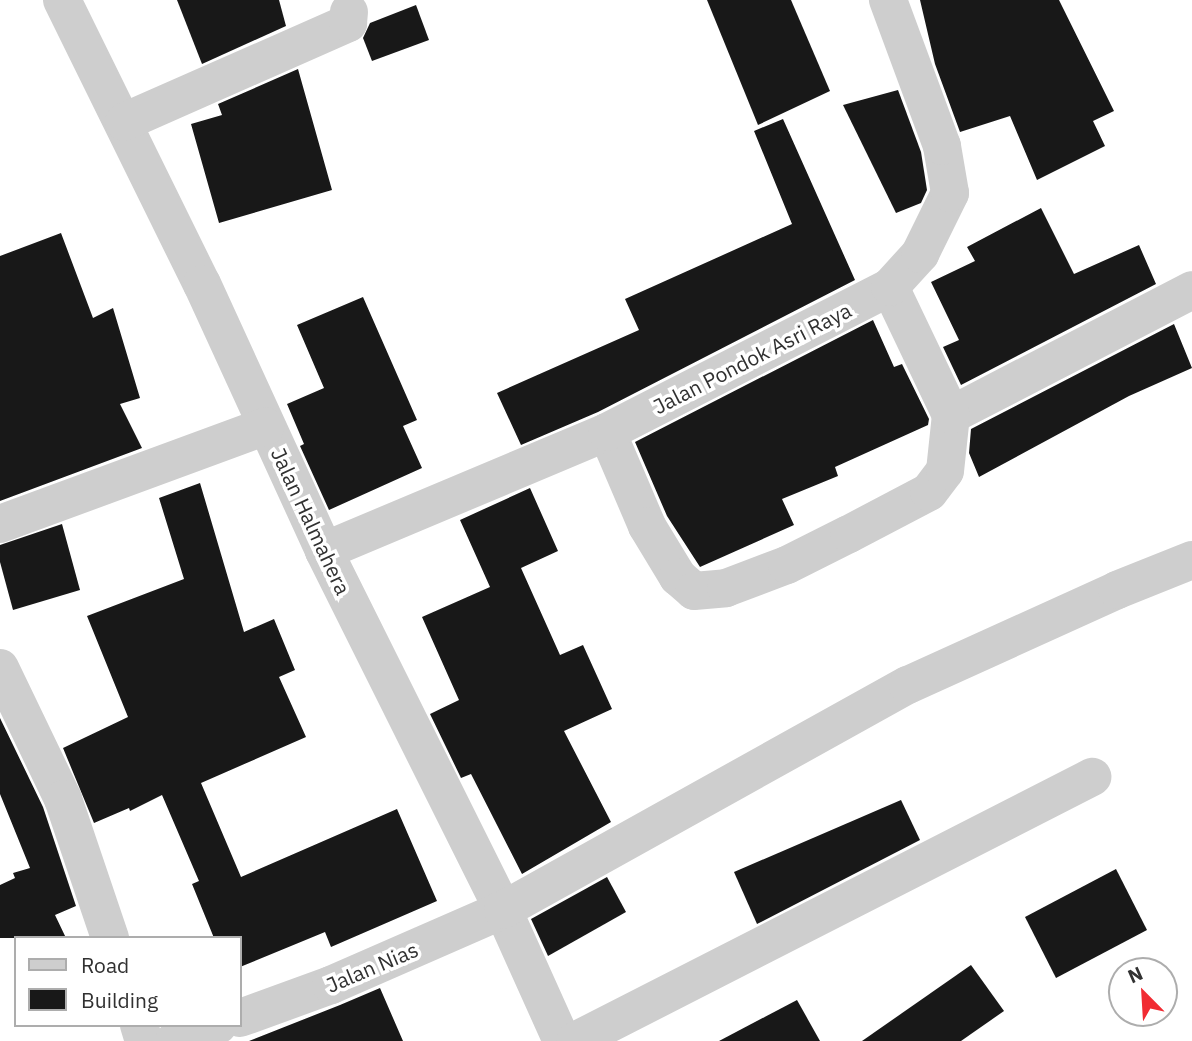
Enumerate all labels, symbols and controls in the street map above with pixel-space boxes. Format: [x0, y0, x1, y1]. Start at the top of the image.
street label: Jalan Pondok Asri Raya [649, 297, 855, 419]
street label: Jalan Halmahera [266, 443, 356, 599]
legend [14, 936, 242, 1027]
street label: Jalan Nias [322, 936, 422, 998]
text: Road [81, 951, 129, 979]
north arrow [1108, 957, 1178, 1027]
text: N [1124, 961, 1146, 988]
text: Building [81, 986, 158, 1014]

